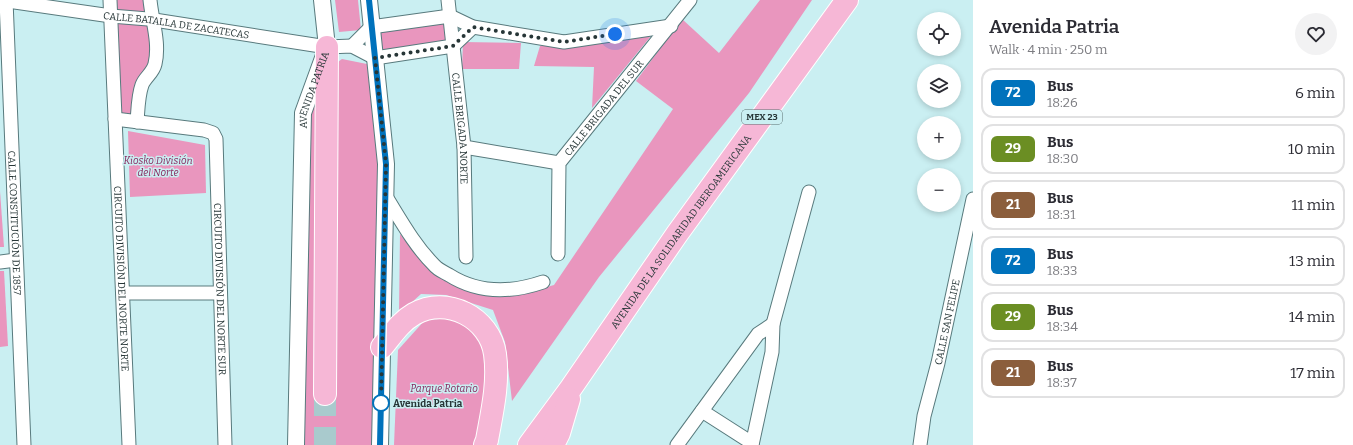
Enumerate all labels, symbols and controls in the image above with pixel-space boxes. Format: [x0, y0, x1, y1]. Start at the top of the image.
street label: CALLE BATALLA DE ZACATECAS [102, 10, 250, 42]
map controls [917, 12, 961, 212]
button: locate [917, 12, 961, 56]
button: heart [1295, 13, 1337, 55]
text: Avenida Patria [989, 15, 1119, 38]
your location [605, 24, 625, 44]
text: Walk · 4 min · 250 m [989, 42, 1107, 57]
street label: AVENIDA PATRIA [297, 49, 332, 129]
street label: CALLE BRIGADA DEL SUR [562, 58, 647, 159]
button: layers [917, 64, 961, 108]
street label: CALLE BRIGADA NORTE [449, 72, 470, 184]
text: Bus [1047, 77, 1073, 95]
text: 72 [1005, 84, 1021, 101]
text: 6 min [1295, 84, 1335, 102]
text: 18:26 [1047, 95, 1078, 110]
road number: MEX 23 [742, 110, 782, 124]
button: + [917, 116, 961, 160]
street label: AVENIDA DE LA SOLIDARIDAD IBEROAMERICANA [609, 132, 755, 331]
text: Bus [1047, 133, 1073, 151]
text: 29 [1005, 140, 1021, 157]
text: 10 min [1288, 140, 1335, 158]
street label: CALLE CONSTITUCIÓN DE 1857 [5, 150, 23, 295]
text: 18:30 [1047, 151, 1079, 166]
park label: Kiosko División del Norte [123, 155, 193, 179]
button: − [917, 168, 961, 212]
street label: CIRCUITO DIVISIÓN DEL NORTE NORTE [111, 186, 131, 372]
text: Bus [1047, 189, 1073, 207]
text: 21 [1006, 196, 1020, 213]
text: 11 min [1292, 196, 1335, 214]
street label: CIRCUITO DIVISIÓN DEL NORTE SUR [211, 203, 228, 376]
text: 18:31 [1047, 207, 1076, 222]
text: Bus [1047, 245, 1073, 263]
text: 72 [1005, 252, 1021, 269]
text: 13 min [1289, 252, 1335, 270]
text: 18:33 [1047, 263, 1077, 278]
street label: CALLE SAN FELIPE [933, 278, 963, 366]
text: Bus [1047, 301, 1073, 319]
text: 29 [1005, 308, 1021, 325]
text: 14 min [1289, 308, 1335, 326]
text: 18:34 [1047, 319, 1078, 334]
text: Bus [1047, 357, 1073, 375]
text: 21 [1006, 364, 1020, 381]
text: 17 min [1290, 364, 1335, 382]
text: 18:37 [1047, 375, 1077, 390]
park label: Parque Rotario [410, 383, 478, 395]
marker: Avenida Patria [372, 394, 390, 412]
place label: Avenida Patria [393, 398, 463, 410]

